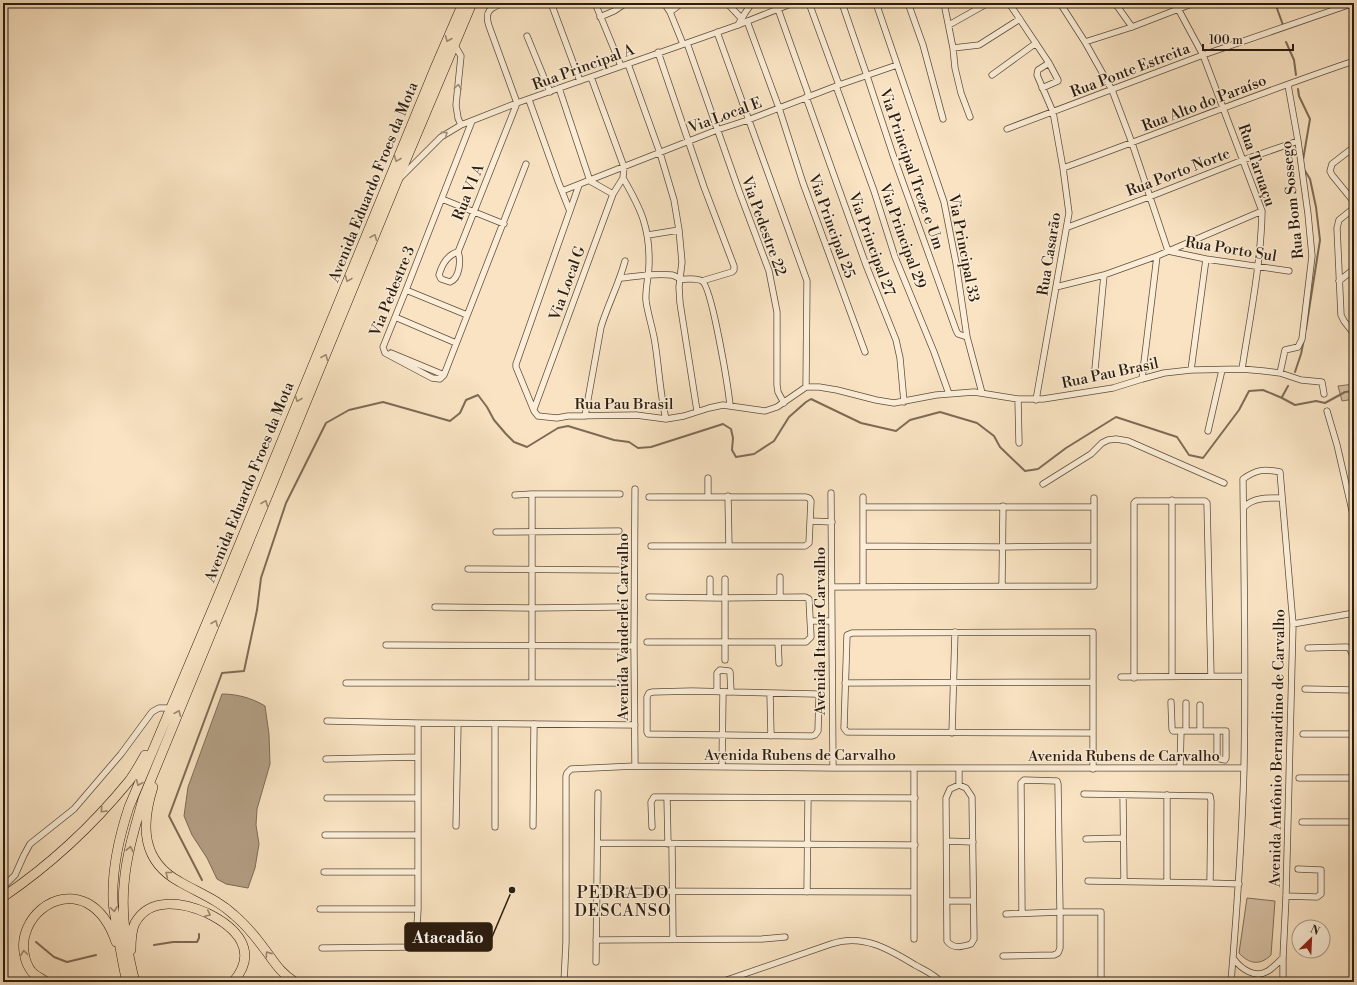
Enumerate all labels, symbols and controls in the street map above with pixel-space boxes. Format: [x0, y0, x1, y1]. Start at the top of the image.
scale bar [1203, 26, 1293, 52]
text: 100 m [1209, 33, 1243, 48]
one-way arrow [444, 35, 452, 42]
street label: Rua Ponte Estreita [1068, 39, 1193, 102]
street label: Rua Principal A [530, 40, 637, 95]
street label: Rua Alto do Paraíso [1139, 71, 1269, 136]
street label: Avenida Eduardo Froes da Mota [324, 79, 423, 286]
one-way arrow [453, 84, 462, 90]
street label: Via Principal Treze e Um [875, 85, 948, 252]
street label: Via Local E [685, 93, 765, 138]
street label: Rua Taruaçu [1234, 121, 1280, 209]
one-way arrow [441, 131, 448, 139]
street label: Rua Bom Sossego [1277, 140, 1308, 260]
street label: Rua Porto Norte [1123, 144, 1233, 201]
one-way arrow [394, 155, 402, 162]
street label: Rua VI A [449, 160, 489, 223]
street label: Via Principal 25 [804, 171, 859, 281]
street label: Via Pedestre 22 [736, 173, 790, 279]
street label: Via Principal 29 [874, 180, 930, 291]
street label: Via Principal 27 [844, 189, 899, 299]
street label: Via Principal 33 [944, 192, 983, 304]
street label: Rua Casarão [1034, 211, 1065, 297]
one-way arrow [370, 233, 378, 240]
street label: Rua Porto Sul [1184, 233, 1279, 266]
street label: Via Pedestre 3 [365, 243, 419, 340]
street label: Via Local G [545, 243, 590, 324]
one-way arrow [344, 275, 352, 282]
one-way arrow [320, 353, 328, 360]
street label: Rua Pau Brasil [1060, 354, 1161, 393]
street label: Avenida Eduardo Froes da Mota [200, 379, 299, 586]
street label: Rua Pau Brasil [575, 395, 674, 414]
one-way arrow [295, 396, 303, 403]
one-way arrow [260, 500, 268, 507]
street label: Avenida Vanderlei Carvalho [614, 533, 633, 722]
street label: Avenida Itamar Carvalho [811, 547, 830, 716]
street label: Avenida Antônio Bernardino de Carvalho [1266, 609, 1289, 888]
one-way arrow [211, 620, 219, 627]
one-way arrow [174, 710, 182, 717]
street label: Avenida Rubens de Carvalho [703, 746, 896, 765]
street label: Avenida Rubens de Carvalho [1027, 747, 1220, 766]
one-way arrow [135, 779, 143, 786]
one-way arrow [100, 805, 108, 813]
one-way arrow [126, 846, 134, 852]
one-way arrow [166, 872, 173, 879]
district label: PEDRA DO DESCANSO [575, 883, 671, 921]
one-way arrow [109, 906, 118, 912]
one-way arrow [204, 909, 212, 917]
north arrow [1291, 919, 1331, 959]
callout: Atacadão [405, 923, 492, 951]
text: N [1308, 923, 1322, 939]
text: Atacadão [411, 928, 484, 948]
one-way arrow [20, 950, 29, 956]
one-way arrow [266, 952, 273, 959]

